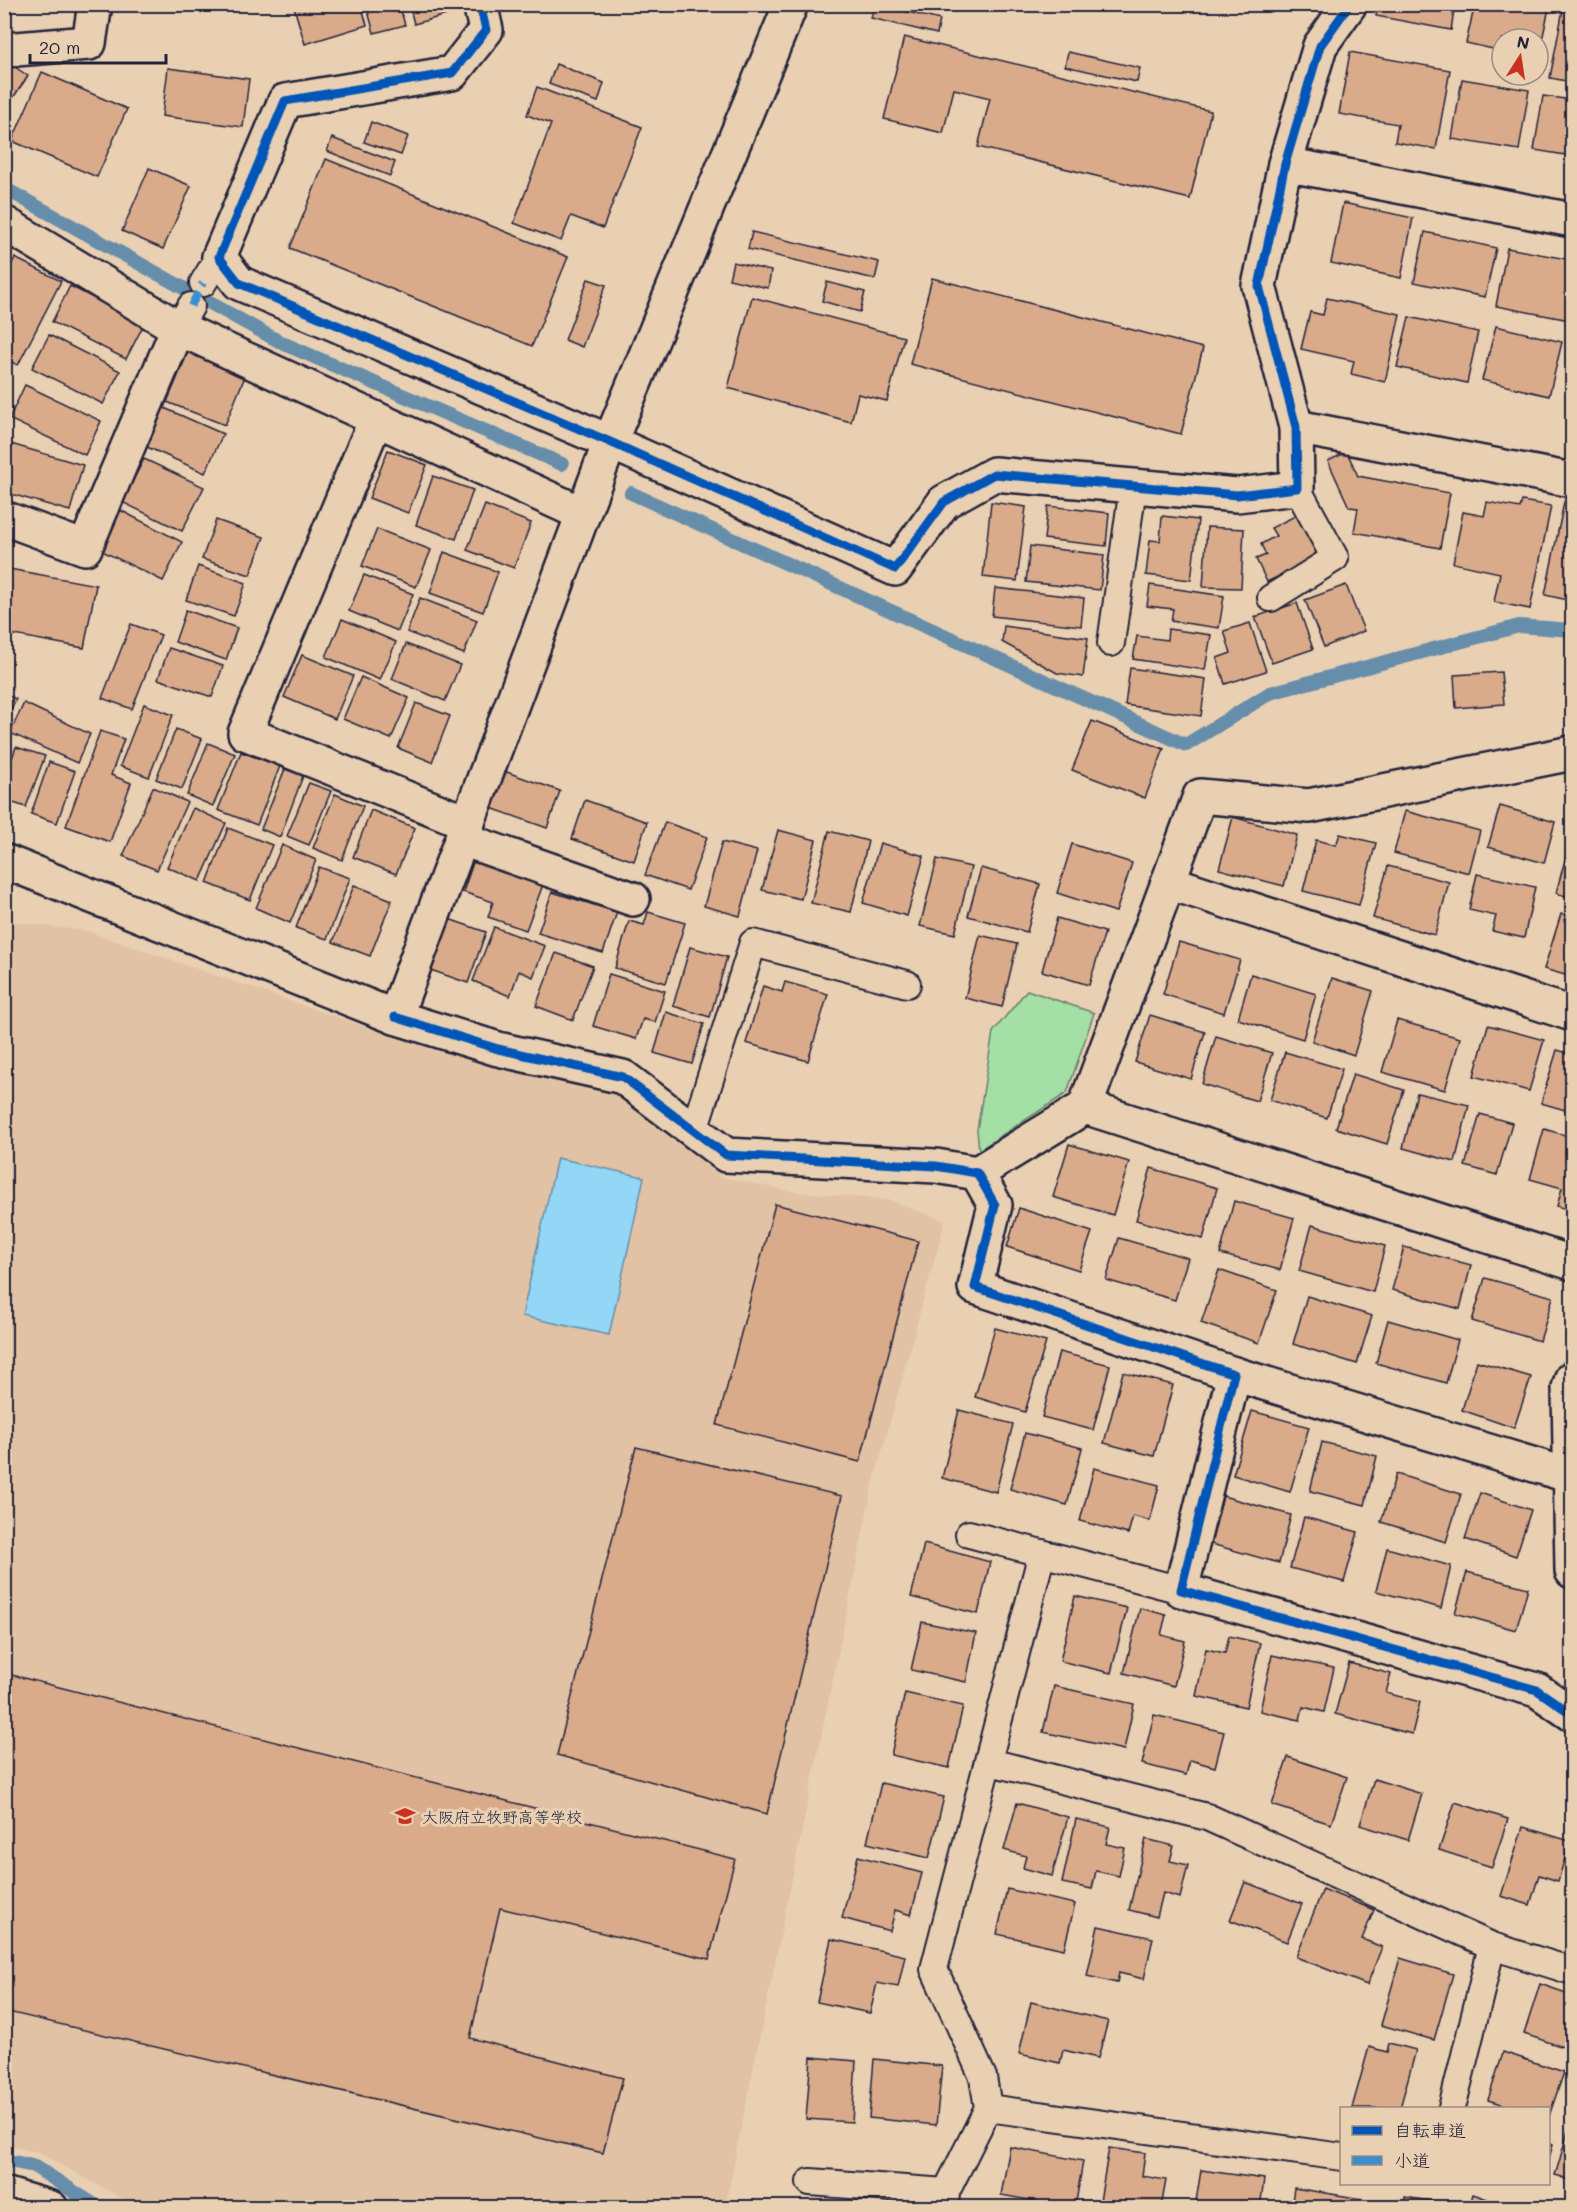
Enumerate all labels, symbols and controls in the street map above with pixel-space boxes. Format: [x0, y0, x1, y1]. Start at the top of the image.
scale bar [30, 27, 166, 65]
north arrow [1490, 27, 1550, 87]
text: N [1515, 30, 1531, 53]
text: 20 m [39, 35, 80, 59]
school or university icon: 大阪府立牧野高等学校 [393, 1804, 417, 1828]
place label: 大阪府立牧野高等学校 [422, 1806, 582, 1827]
legend [1340, 2107, 1550, 2185]
text: 自転車道 [1394, 2118, 1466, 2142]
text: 小道 [1394, 2148, 1430, 2172]

